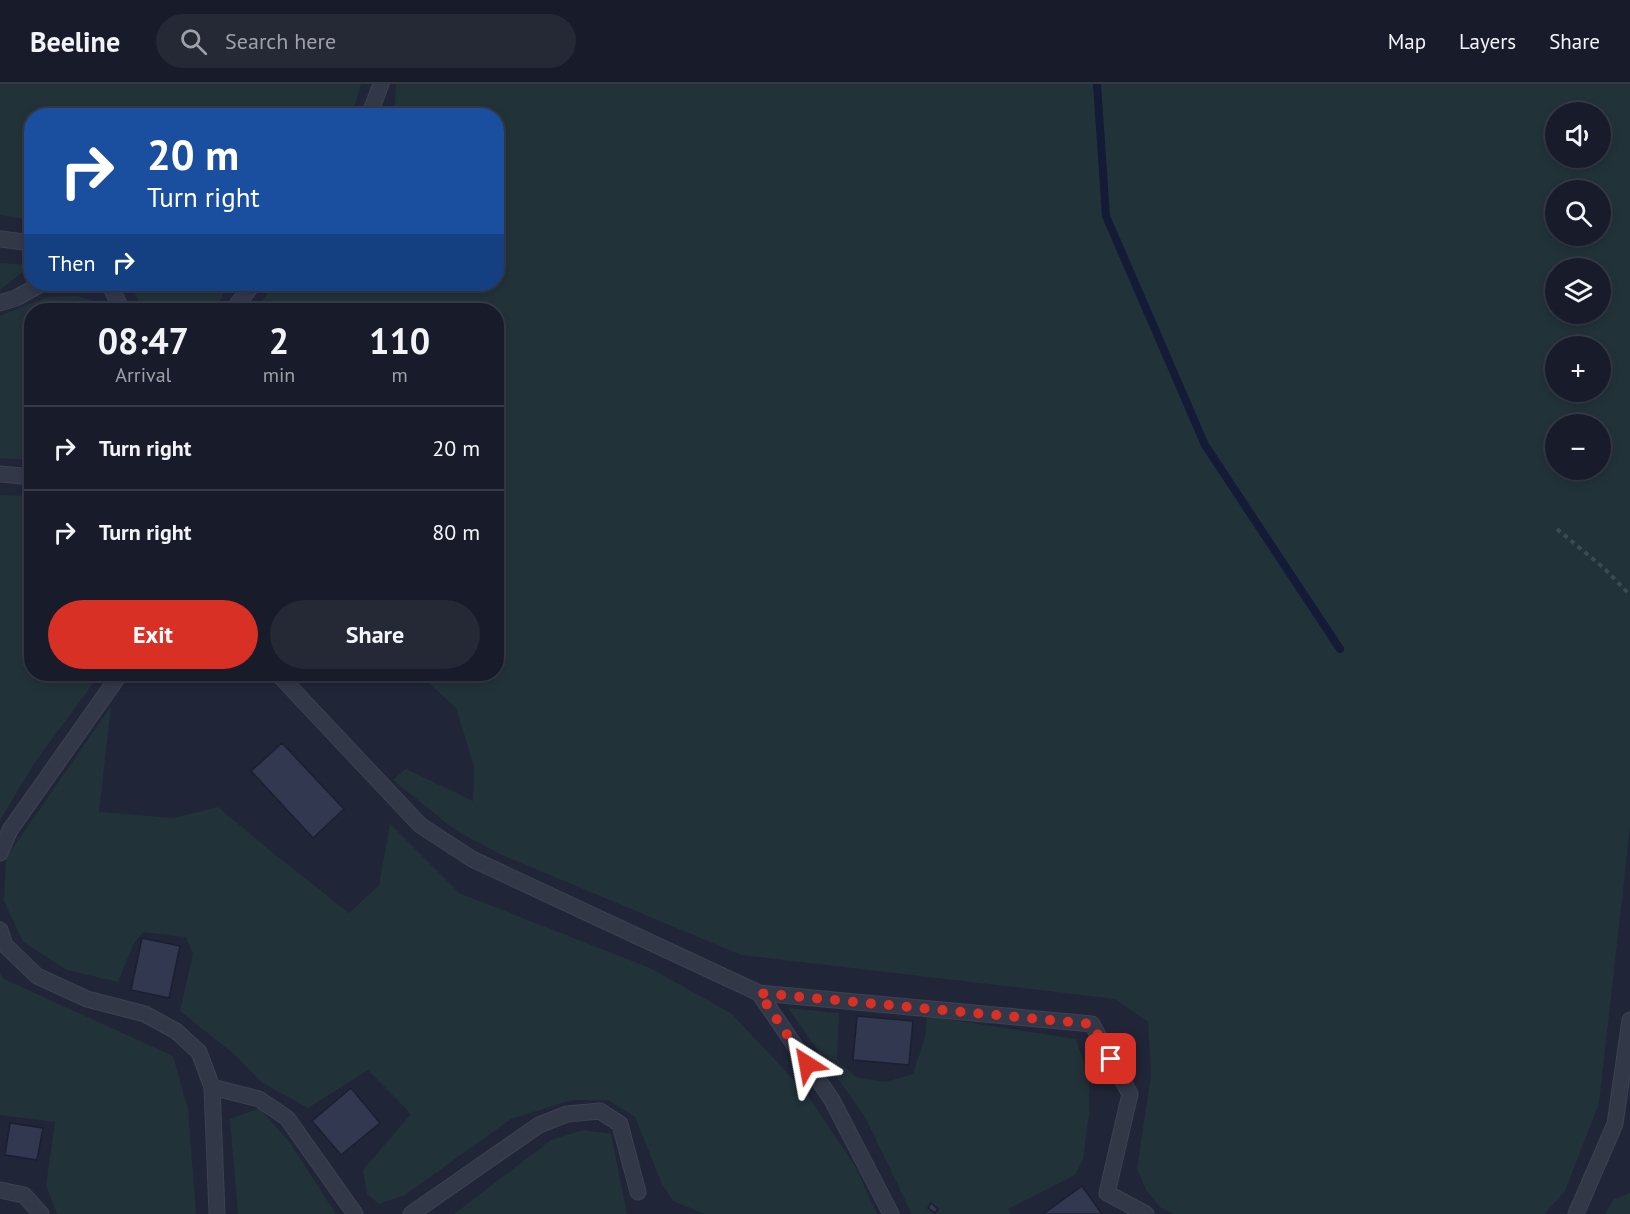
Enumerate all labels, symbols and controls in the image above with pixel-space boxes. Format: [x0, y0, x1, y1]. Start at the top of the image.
search box [156, 14, 576, 68]
text: Beeline [30, 23, 120, 60]
icon: search [177, 25, 210, 58]
text: Search here [225, 27, 336, 55]
text: Map [1388, 28, 1426, 55]
text: Layers [1459, 28, 1516, 55]
text: Share [1549, 28, 1600, 55]
map controls [1545, 102, 1611, 480]
button: sound [1545, 102, 1611, 168]
text: 20 m [147, 127, 239, 182]
icon: right [48, 132, 126, 210]
text: Turn right [147, 180, 260, 214]
button: search [1545, 180, 1611, 246]
icon: right [107, 246, 140, 279]
text: Then [48, 249, 95, 277]
button: layers [1545, 258, 1611, 324]
text: 08:47 [98, 317, 189, 364]
text: 2 [269, 317, 289, 364]
text: 110 [369, 317, 430, 364]
button: + [1545, 336, 1611, 402]
text: Arrival [115, 362, 171, 388]
text: min [263, 362, 295, 388]
text: m [392, 362, 408, 388]
button: − [1545, 414, 1611, 480]
icon: right [48, 432, 81, 465]
text: Turn right [99, 434, 191, 462]
text: 20 m [432, 434, 480, 462]
icon: right [48, 516, 81, 549]
text: Turn right [99, 518, 191, 546]
text: 80 m [432, 518, 480, 546]
button: Exit [48, 600, 258, 669]
button: Share [270, 600, 480, 669]
position arrow [775, 1032, 839, 1096]
pin [1085, 1033, 1136, 1084]
icon: arrive [1094, 1042, 1127, 1075]

